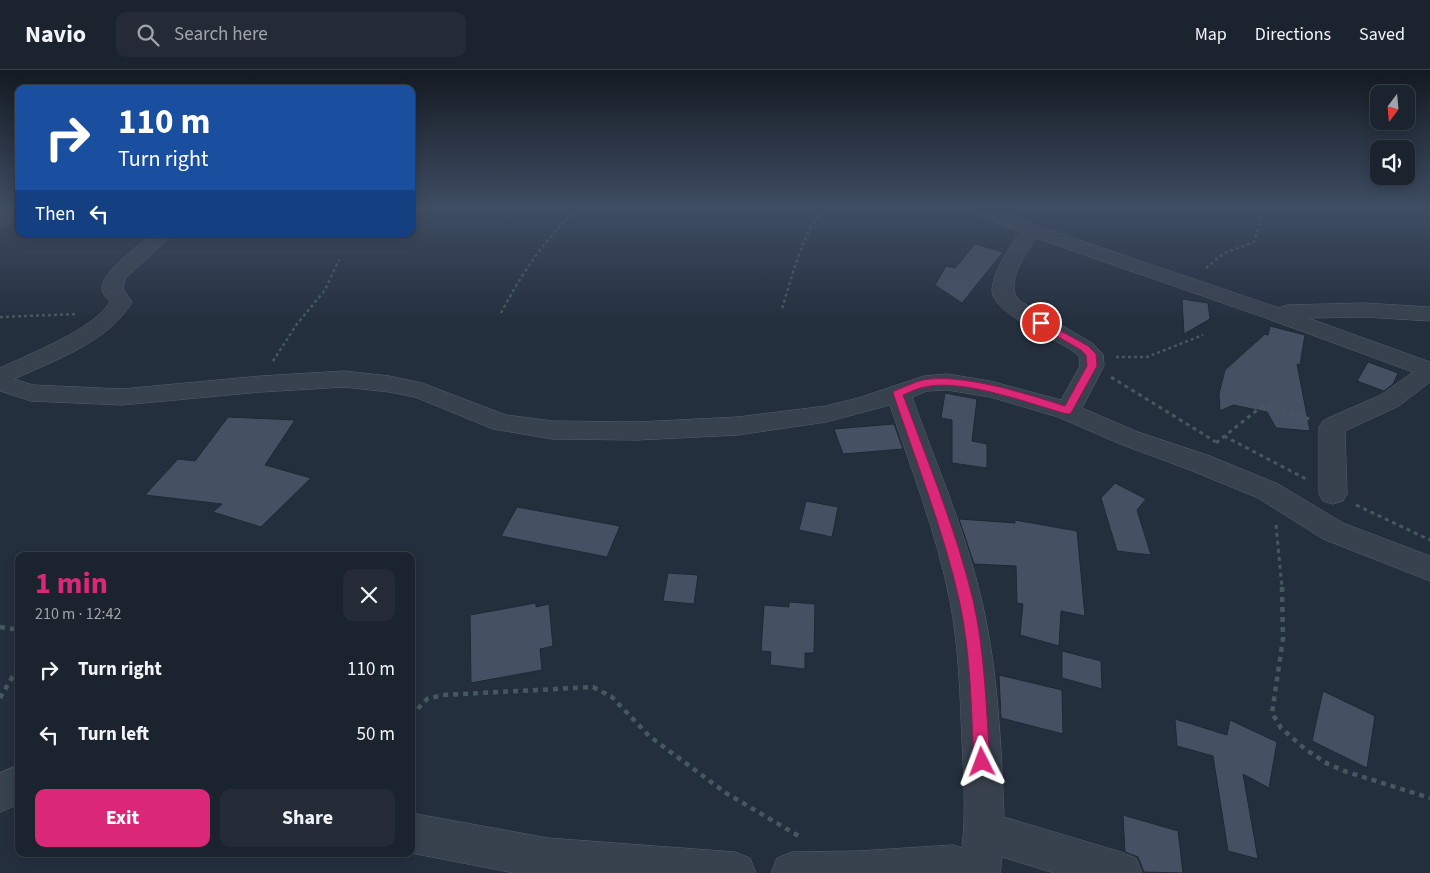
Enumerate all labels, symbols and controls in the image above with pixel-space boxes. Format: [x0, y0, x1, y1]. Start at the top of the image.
search box [116, 12, 466, 57]
text: Navio [25, 17, 86, 52]
icon: search [134, 21, 162, 49]
text: Search here [174, 21, 268, 48]
text: Map [1195, 22, 1227, 47]
text: Directions [1255, 22, 1331, 47]
text: Saved [1359, 22, 1405, 47]
north arrow [1370, 85, 1415, 130]
map controls [1370, 85, 1415, 185]
text: 110 m [118, 97, 210, 147]
icon: right [35, 105, 100, 170]
button: sound [1370, 140, 1415, 185]
text: Turn right [118, 143, 208, 175]
icon: left [85, 200, 113, 228]
text: Then [35, 201, 75, 228]
pin [1020, 302, 1062, 344]
icon: arrive [1027, 309, 1055, 337]
text: 1 min [35, 562, 108, 605]
button: close [343, 569, 395, 621]
text: 210 m · 12:42 [35, 603, 122, 625]
icon: right [35, 656, 63, 684]
text: Turn right [78, 656, 162, 683]
text: 110 m [347, 656, 395, 683]
icon: left [35, 721, 63, 749]
text: Turn left [78, 721, 149, 748]
text: 50 m [357, 721, 395, 748]
position arrow [955, 735, 1007, 787]
button: Exit [35, 789, 210, 847]
button: Share [220, 789, 395, 847]

